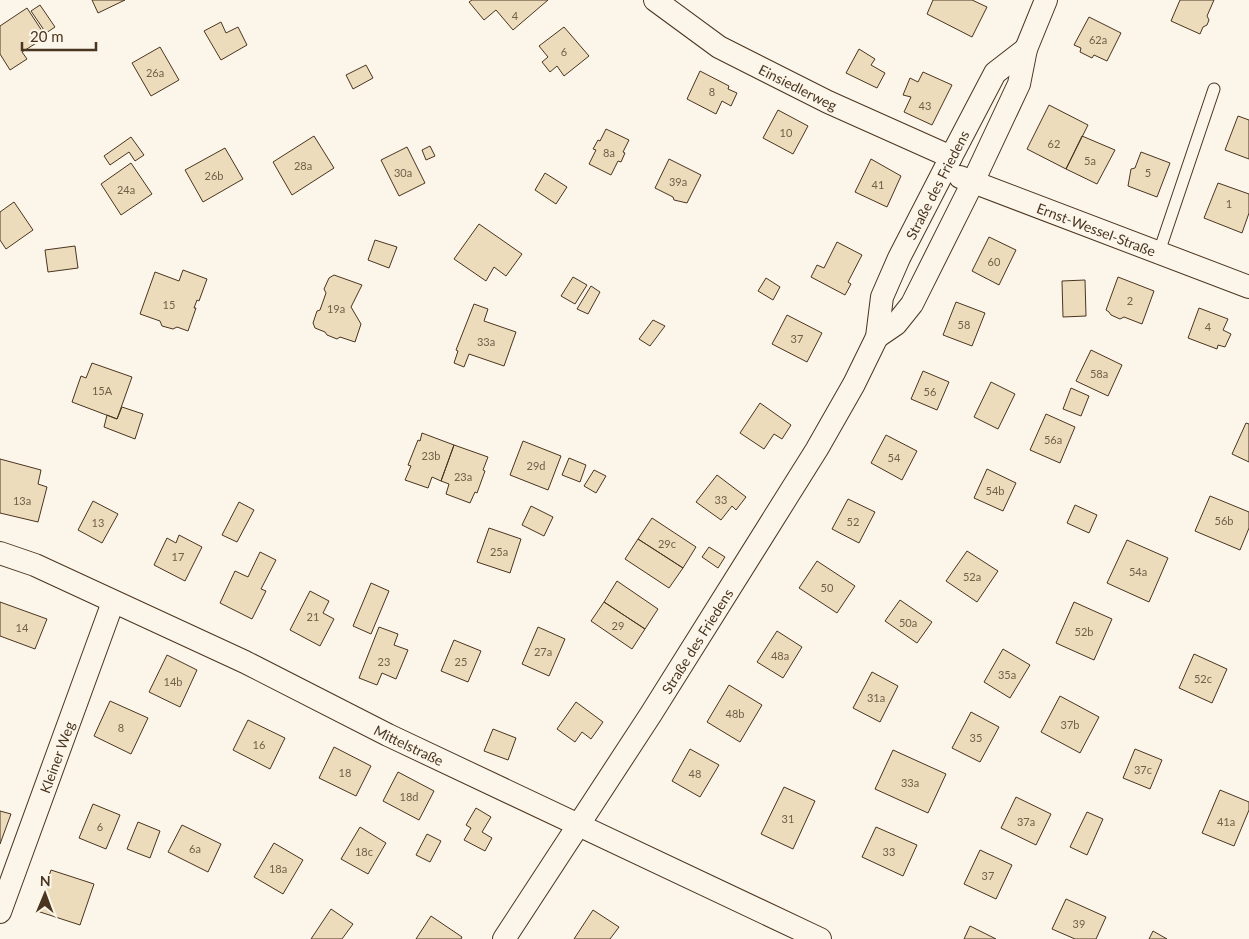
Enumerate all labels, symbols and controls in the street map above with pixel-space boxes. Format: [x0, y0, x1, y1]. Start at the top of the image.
house number: 4 [512, 9, 519, 22]
scale bar [22, 20, 96, 52]
text: 20 m [30, 27, 64, 45]
house number: 62a [1089, 33, 1107, 46]
house number: 6 [561, 45, 567, 58]
street label: Einsiedlerweg [756, 60, 840, 114]
house number: 26a [146, 66, 164, 79]
house number: 8 [709, 85, 715, 98]
house number: 43 [919, 99, 931, 112]
house number: 10 [780, 126, 793, 139]
street label: Straße des Friedens [902, 127, 972, 242]
house number: 62 [1048, 137, 1060, 150]
house number: 8a [603, 146, 615, 159]
house number: 5a [1084, 154, 1096, 167]
house number: 28a [294, 159, 312, 172]
house number: 30a [394, 166, 412, 179]
house number: 5 [1145, 166, 1151, 179]
house number: 26b [205, 169, 223, 182]
house number: 39a [669, 175, 687, 188]
house number: 41 [872, 178, 884, 191]
house number: 24a [117, 183, 135, 196]
house number: 1 [1226, 197, 1232, 210]
street label: Ernst-Wessel-Straße [1035, 199, 1158, 259]
house number: 60 [988, 255, 1001, 268]
house number: 2 [1127, 294, 1133, 307]
house number: 15 [163, 298, 175, 311]
house number: 19a [327, 302, 345, 315]
house number: 58 [958, 318, 970, 331]
house number: 4 [1205, 320, 1212, 333]
house number: 37 [791, 332, 803, 345]
house number: 33a [477, 335, 495, 348]
house number: 58a [1090, 367, 1108, 380]
house number: 15A [92, 384, 113, 397]
house number: 56 [924, 385, 936, 398]
house number: 56a [1044, 433, 1062, 446]
house number: 23b [422, 449, 440, 462]
house number: 54 [888, 451, 901, 464]
house number: 29d [527, 459, 545, 472]
house number: 23a [454, 470, 472, 483]
house number: 54b [986, 484, 1004, 497]
house number: 33 [715, 493, 727, 506]
house number: 13a [13, 494, 31, 507]
house number: 56b [1215, 514, 1233, 527]
house number: 52 [847, 515, 859, 528]
house number: 13 [92, 516, 104, 529]
house number: 29c [658, 537, 676, 550]
house number: 25a [490, 545, 508, 558]
house number: 17 [172, 550, 184, 563]
house number: 54a [1129, 565, 1147, 578]
house number: 52a [963, 570, 981, 583]
house number: 50 [821, 581, 834, 594]
street label: Straße des Friedens [658, 585, 736, 697]
house number: 21 [307, 610, 319, 623]
house number: 50a [899, 616, 917, 629]
house number: 29 [612, 619, 624, 632]
house number: 14 [16, 621, 29, 634]
house number: 52b [1075, 625, 1093, 638]
house number: 27a [534, 645, 552, 658]
house number: 48a [771, 649, 789, 662]
house number: 23 [378, 655, 390, 668]
house number: 25 [455, 655, 467, 668]
house number: 35a [998, 668, 1016, 681]
house number: 52c [1194, 672, 1212, 685]
house number: 14b [164, 675, 182, 688]
house number: 31a [867, 691, 885, 704]
house number: 48b [726, 707, 744, 720]
house number: 37b [1061, 718, 1079, 731]
street label: Kleiner Weg [36, 719, 77, 795]
house number: 8 [118, 721, 124, 734]
street label: Mittelstraße [371, 721, 446, 769]
house number: 35 [970, 731, 982, 744]
house number: 16 [253, 738, 265, 751]
house number: 37c [1134, 763, 1152, 776]
house number: 18 [339, 766, 351, 779]
house number: 48 [689, 767, 701, 780]
house number: 33a [901, 776, 919, 789]
house number: 18d [400, 790, 418, 803]
house number: 31 [782, 812, 794, 825]
house number: 37a [1017, 815, 1035, 828]
house number: 41a [1217, 815, 1235, 828]
house number: 6 [97, 820, 103, 833]
house number: 6a [189, 842, 201, 855]
house number: 18c [355, 845, 373, 858]
house number: 33 [883, 845, 895, 858]
house number: 18a [269, 862, 287, 875]
north arrow [20, 869, 70, 919]
house number: 37 [982, 869, 994, 882]
text: N [40, 872, 51, 889]
house number: 39 [1073, 917, 1085, 930]

